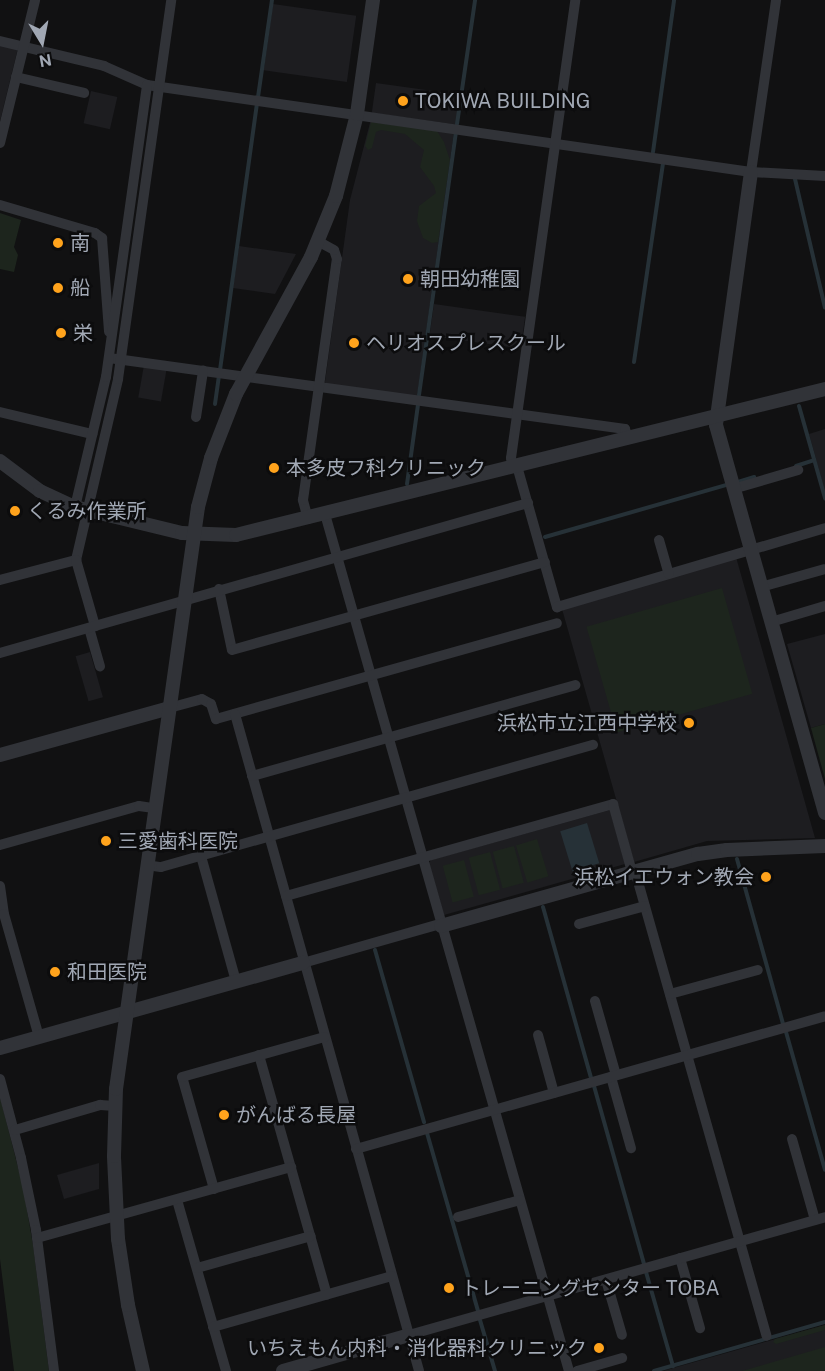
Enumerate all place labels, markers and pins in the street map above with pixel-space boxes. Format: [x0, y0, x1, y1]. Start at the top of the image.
place label: TOKIWA BUILDING [415, 89, 590, 113]
marker: TOKIWA BUILDING [396, 94, 410, 108]
place label: 南 [70, 231, 90, 255]
marker: 南 [51, 236, 65, 250]
place label: 朝田幼稚園 [420, 267, 520, 291]
marker: 朝田幼稚園 [401, 272, 415, 286]
place label: 船 [70, 276, 90, 300]
marker: 船 [51, 281, 65, 295]
place label: 栄 [73, 321, 93, 345]
marker: 栄 [54, 326, 68, 340]
place label: ヘリオスプレスクール [366, 331, 566, 355]
marker: ヘリオスプレスクール [347, 336, 361, 350]
place label: 本多皮フ科クリニック [286, 456, 486, 480]
marker: 本多皮フ科クリニック [267, 461, 281, 475]
place label: くるみ作業所 [27, 499, 147, 523]
marker: くるみ作業所 [8, 504, 22, 518]
place label: 浜松市立江西中学校 [497, 711, 677, 735]
marker: 浜松市立江西中学校 [682, 716, 696, 730]
place label: 三愛歯科医院 [118, 829, 238, 853]
marker: 三愛歯科医院 [99, 834, 113, 848]
place label: 浜松イエウォン教会 [574, 865, 754, 889]
marker: 浜松イエウォン教会 [759, 870, 773, 884]
place label: 和田医院 [67, 960, 147, 984]
marker: 和田医院 [48, 965, 62, 979]
place label: がんばる長屋 [236, 1103, 356, 1127]
marker: がんばる長屋 [217, 1108, 231, 1122]
place label: トレーニングセンター TOBA [461, 1276, 720, 1300]
marker: トレーニングセンター TOBA [442, 1281, 456, 1295]
place label: いちえもん内科・消化器科クリニック [247, 1336, 587, 1360]
marker: いちえもん内科・消化器科クリニック [592, 1341, 606, 1355]

